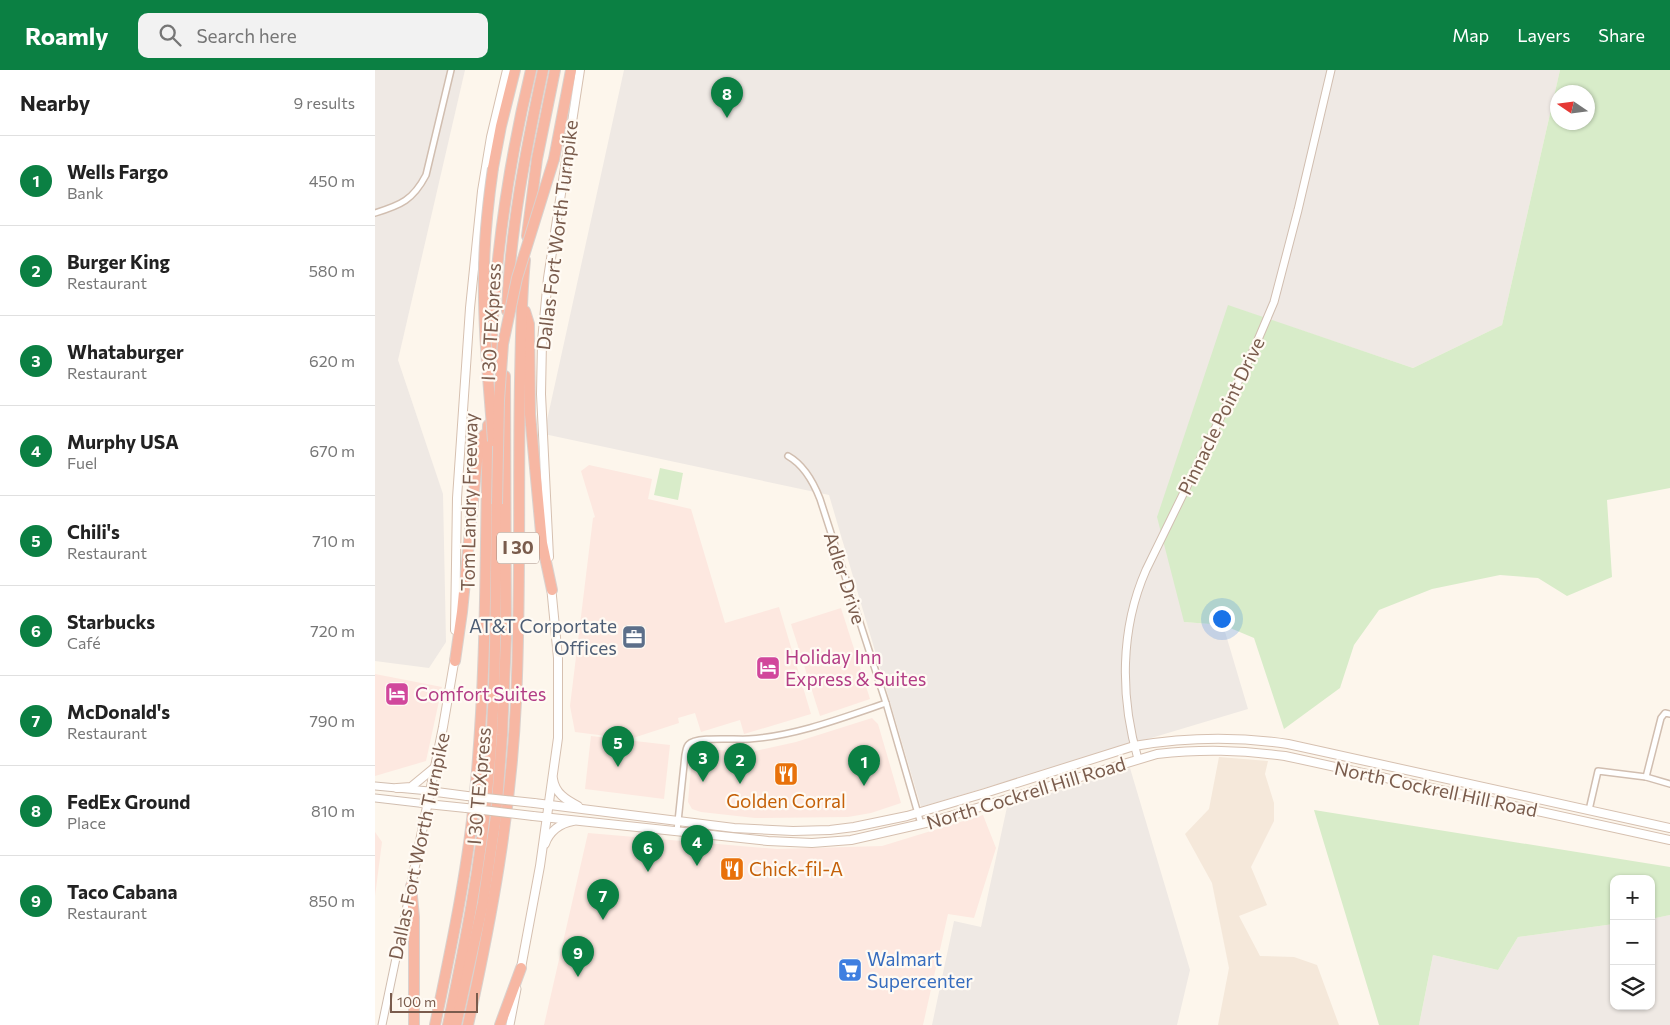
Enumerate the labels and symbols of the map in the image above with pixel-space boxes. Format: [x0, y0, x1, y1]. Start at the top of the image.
pin: 8 [711, 77, 743, 118]
north arrow [1550, 85, 1595, 130]
street label: Dallas Fort Worth Turnpike [531, 119, 582, 351]
street label: I 30 TEXpress [476, 262, 505, 381]
street label: Pinnacle Point Drive [1172, 333, 1269, 498]
street label: Tom Landry Freeway [455, 413, 482, 591]
street label: Adler Drive [820, 529, 871, 627]
road number: I 30 [497, 532, 539, 563]
your location [1209, 606, 1235, 632]
place label: AT&T Corportate Offices [469, 614, 617, 659]
office icon: AT&T Corportate Offices [621, 624, 647, 650]
place label: Holiday Inn Express & Suites [785, 645, 926, 690]
hotel icon: Holiday Inn Express & Suites [755, 655, 781, 681]
hotel icon: Comfort Suites [384, 681, 410, 707]
place label: Comfort Suites [415, 682, 546, 705]
street label: I 30 TEXpress [462, 726, 495, 846]
pin: 5 [602, 726, 634, 767]
street label: Dallas Fort Worth Turnpike [383, 730, 454, 962]
pin: 3 [687, 741, 719, 782]
pin: 2 [724, 743, 756, 784]
pin: 1 [848, 745, 880, 786]
street label: North Cockrell Hill Road [924, 751, 1128, 834]
street label: North Cockrell Hill Road [1332, 756, 1540, 821]
restaurant icon: Golden Corral [773, 761, 799, 787]
place label: Golden Corral [726, 789, 846, 812]
pin: 4 [681, 825, 713, 866]
pin: 6 [632, 831, 664, 872]
restaurant icon: Chick-fil-A [719, 856, 745, 882]
place label: Chick-fil-A [749, 857, 843, 880]
pin: 7 [587, 879, 619, 920]
pin: 9 [562, 936, 594, 977]
place label: Walmart Supercenter [867, 947, 973, 992]
supermarket icon: Walmart Supercenter [837, 957, 863, 983]
scale bar [390, 990, 477, 1013]

